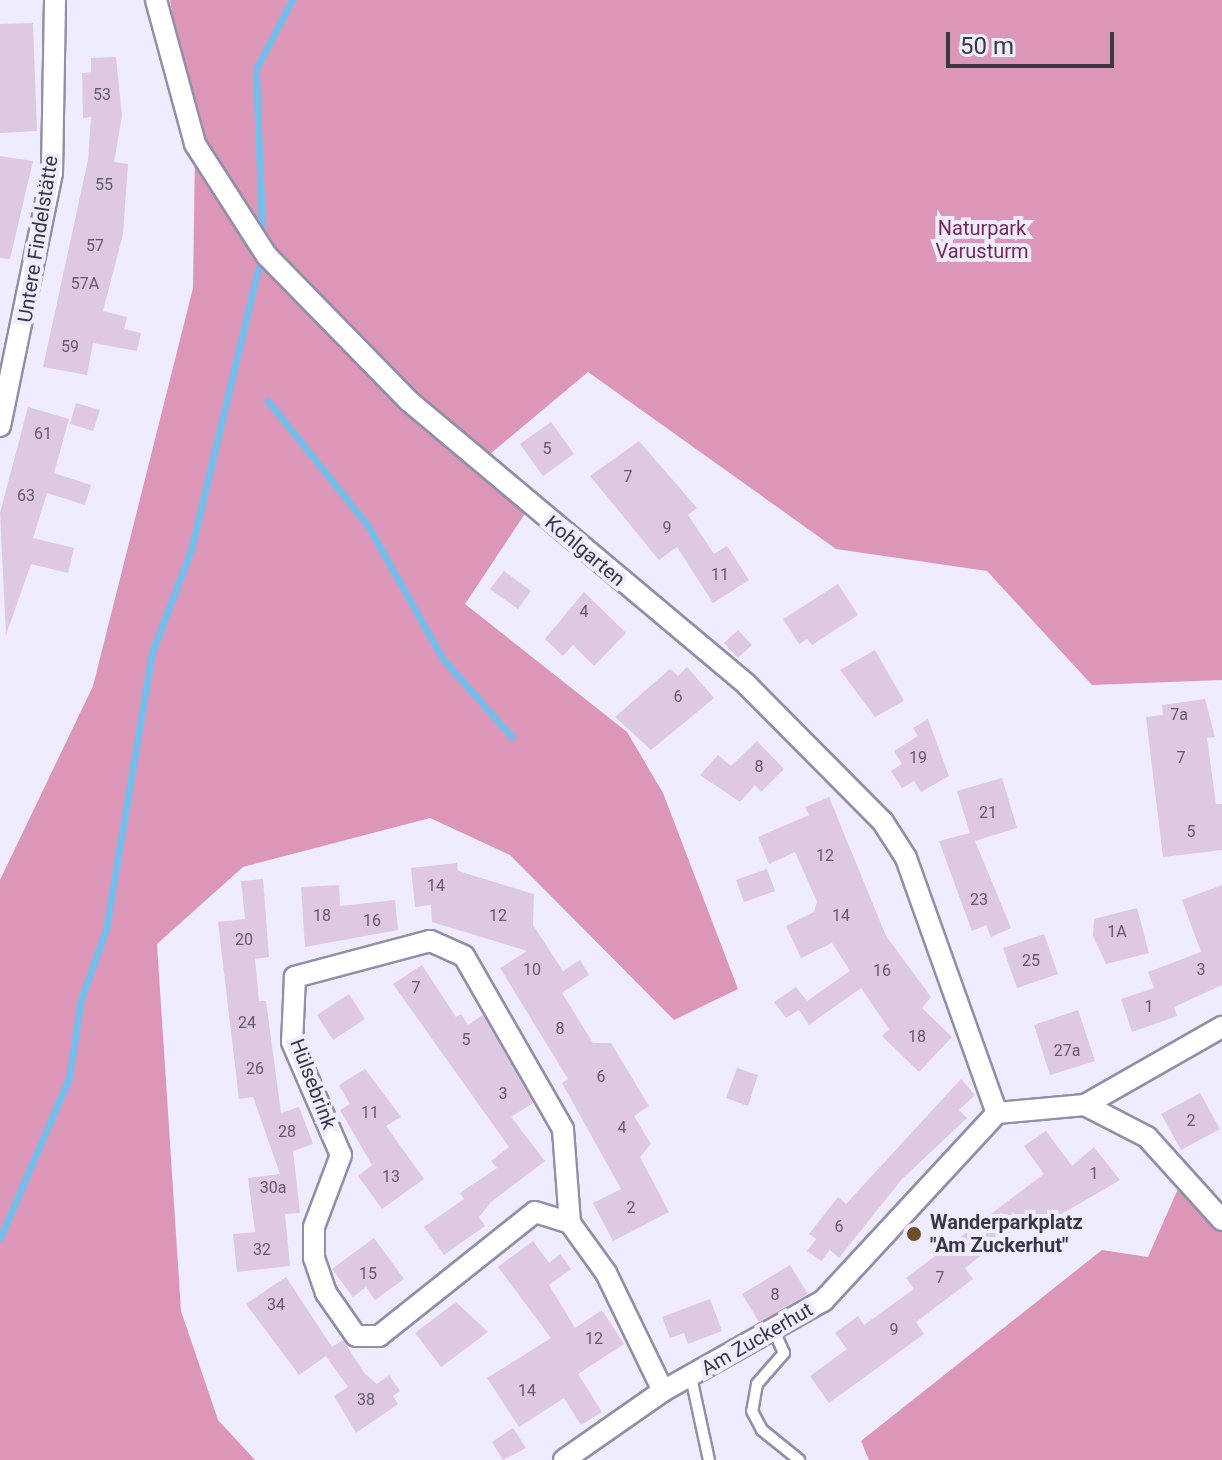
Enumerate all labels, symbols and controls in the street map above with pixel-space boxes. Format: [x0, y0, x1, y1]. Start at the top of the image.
scale bar [950, 16, 1118, 66]
text: 50 m [960, 32, 1014, 60]
house number: 53 [93, 85, 111, 105]
street label: Untere Findelstätte [13, 154, 63, 324]
house number: 55 [95, 175, 113, 195]
park label: Naturpark Varusturm [935, 217, 1029, 264]
house number: 57 [86, 236, 104, 256]
house number: 57A [71, 274, 99, 294]
house number: 59 [61, 337, 79, 357]
house number: 61 [34, 424, 52, 444]
house number: 5 [543, 439, 551, 459]
house number: 7 [624, 467, 632, 487]
house number: 63 [17, 486, 35, 506]
street label: Kohlgarten [540, 511, 630, 591]
house number: 9 [663, 518, 671, 538]
house number: 11 [711, 565, 729, 585]
house number: 4 [580, 602, 588, 622]
house number: 6 [674, 687, 682, 707]
house number: 7a [1170, 705, 1188, 725]
house number: 19 [909, 748, 927, 768]
house number: 7 [1177, 748, 1185, 768]
house number: 8 [755, 757, 763, 777]
house number: 21 [979, 803, 997, 823]
house number: 5 [1187, 822, 1195, 842]
house number: 12 [816, 846, 834, 866]
house number: 14 [427, 876, 445, 896]
house number: 23 [970, 890, 988, 910]
house number: 18 [313, 906, 331, 926]
house number: 12 [489, 906, 507, 926]
house number: 14 [832, 906, 850, 926]
house number: 16 [363, 911, 381, 931]
house number: 1A [1107, 922, 1127, 942]
house number: 20 [235, 930, 253, 950]
house number: 25 [1022, 951, 1040, 971]
house number: 10 [523, 960, 541, 980]
house number: 3 [1197, 960, 1205, 980]
house number: 16 [873, 961, 891, 981]
house number: 7 [412, 978, 420, 998]
house number: 1 [1145, 997, 1153, 1017]
house number: 24 [238, 1013, 256, 1033]
house number: 8 [556, 1019, 564, 1039]
house number: 18 [908, 1027, 926, 1047]
house number: 5 [462, 1030, 470, 1050]
street label: Hülsebrink [285, 1035, 341, 1133]
house number: 27a [1054, 1041, 1080, 1061]
house number: 26 [246, 1059, 264, 1079]
house number: 6 [597, 1067, 605, 1087]
house number: 3 [499, 1084, 507, 1104]
house number: 11 [361, 1103, 379, 1123]
house number: 2 [1187, 1111, 1195, 1131]
house number: 4 [618, 1118, 626, 1138]
house number: 28 [278, 1122, 296, 1142]
house number: 1 [1090, 1164, 1098, 1184]
house number: 13 [382, 1167, 400, 1187]
house number: 30a [260, 1178, 286, 1198]
house number: 2 [627, 1198, 635, 1218]
place label: Wanderparkplatz "Am Zuckerhut" [930, 1210, 1083, 1257]
house number: 6 [835, 1217, 843, 1237]
marker: Wanderparkplatz "Am Zuckerhut" [905, 1225, 923, 1243]
house number: 32 [253, 1240, 271, 1260]
house number: 15 [359, 1264, 377, 1284]
house number: 7 [936, 1268, 944, 1288]
house number: 8 [771, 1285, 779, 1305]
house number: 34 [267, 1295, 285, 1315]
street label: Am Zuckerhut [697, 1297, 817, 1381]
house number: 9 [890, 1320, 898, 1340]
house number: 12 [585, 1329, 603, 1349]
house number: 14 [518, 1381, 536, 1401]
house number: 38 [357, 1390, 375, 1410]

